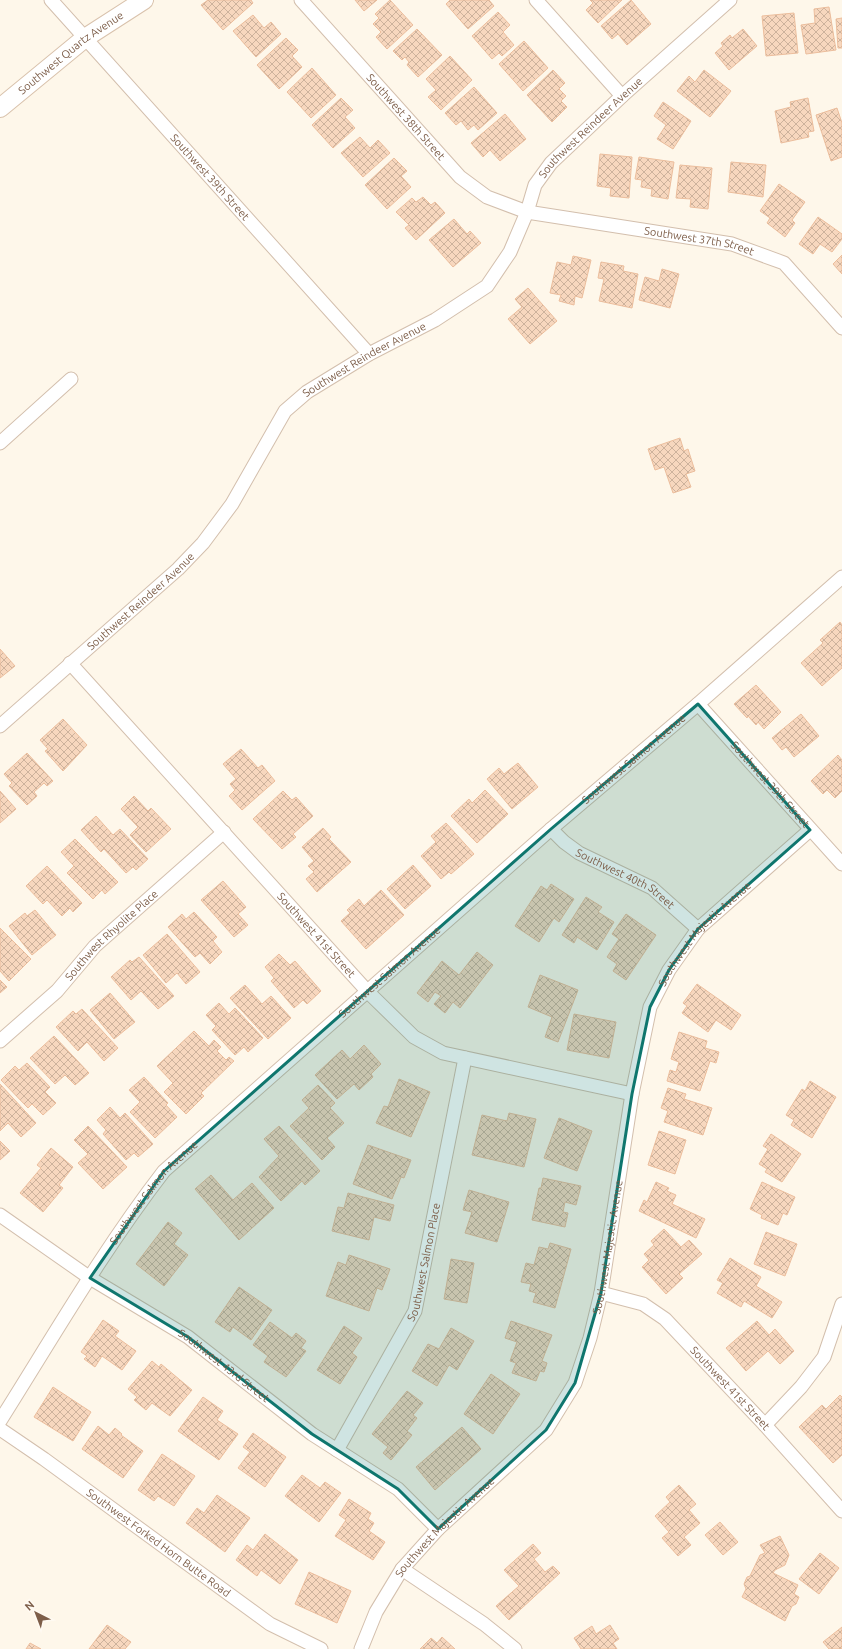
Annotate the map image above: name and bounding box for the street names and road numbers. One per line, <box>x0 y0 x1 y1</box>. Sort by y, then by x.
street label: Southwest Quartz Avenue <box>16 9 126 96</box>
street label: Southwest 38th Street <box>364 71 448 163</box>
street label: Southwest Reindeer Avenue <box>536 75 645 180</box>
street label: Southwest 39th Street <box>168 132 252 223</box>
street label: Southwest 37th Street <box>644 224 756 258</box>
street label: Southwest Reindeer Avenue <box>300 320 428 399</box>
street label: Southwest Reindeer Avenue <box>85 550 197 652</box>
street label: Southwest Salmon Avenue <box>580 712 688 806</box>
street label: Southwest 39th Street <box>728 739 813 830</box>
street label: Southwest 40th Street <box>574 846 677 911</box>
street label: Southwest Majestic Avenue <box>656 879 753 988</box>
street label: Southwest Rhyolite Place <box>63 887 160 983</box>
street label: Southwest 41st Street <box>275 890 358 980</box>
street label: Southwest Salmon Avenue <box>336 924 443 1020</box>
street label: Southwest Salmon Avenue <box>107 1138 200 1247</box>
street label: Southwest Majestic Avenue <box>590 1179 625 1315</box>
street label: Southwest Salmon Place <box>405 1202 442 1323</box>
street label: Southwest 43rd Street <box>176 1327 272 1405</box>
street label: Southwest 41st Street <box>688 1344 773 1433</box>
street label: Southwest Majestic Avenue <box>393 1475 497 1579</box>
street label: Southwest Forked Horn Butte Road <box>84 1486 233 1599</box>

